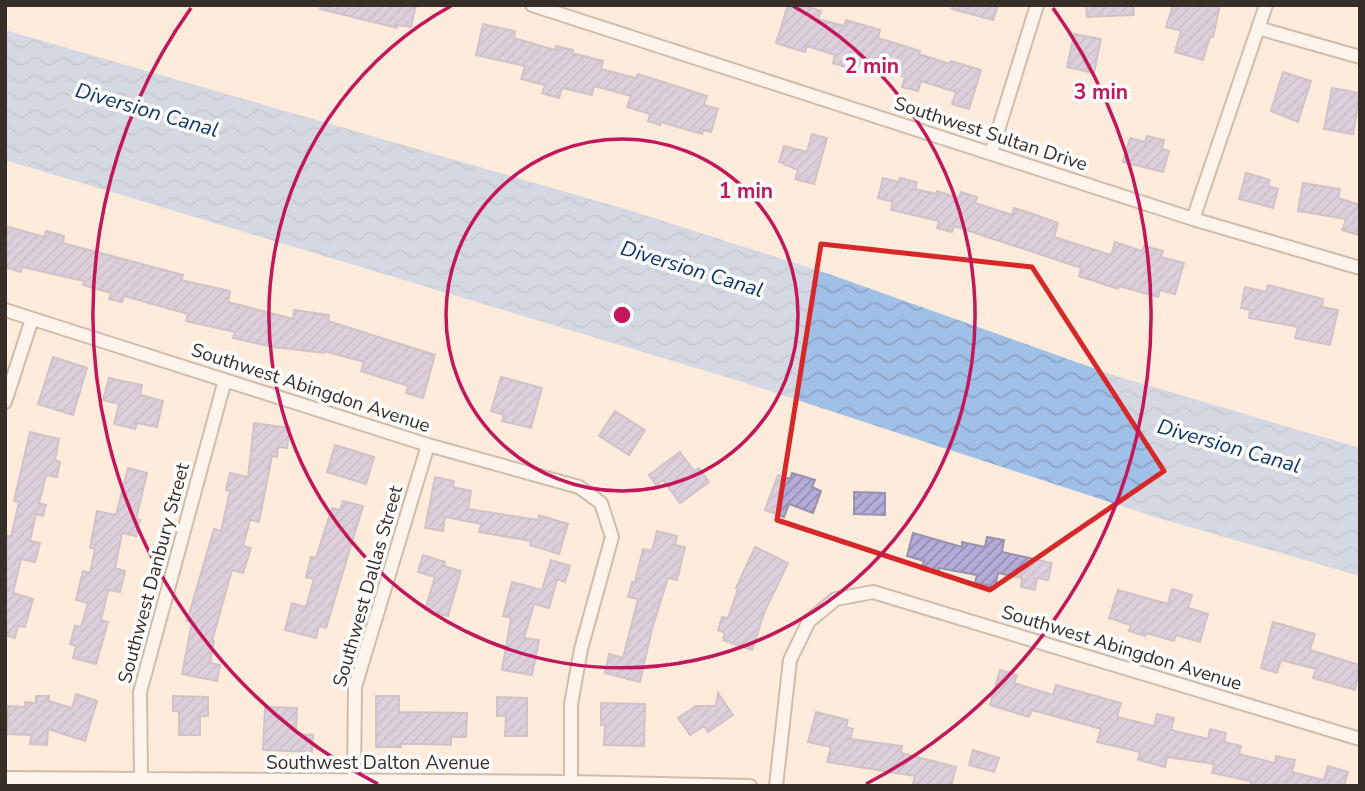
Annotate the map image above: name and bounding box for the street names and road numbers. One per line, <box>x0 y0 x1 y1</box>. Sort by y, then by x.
street label: Southwest Sultan Drive <box>891 90 1091 178</box>
street label: Southwest Abingdon Avenue <box>188 337 434 439</box>
street label: Southwest Danbury Street <box>112 460 196 686</box>
street label: Southwest Dallas Street <box>327 482 409 690</box>
street label: Southwest Abingdon Avenue <box>998 599 1245 697</box>
street label: Southwest Dalton Avenue <box>266 750 490 776</box>

